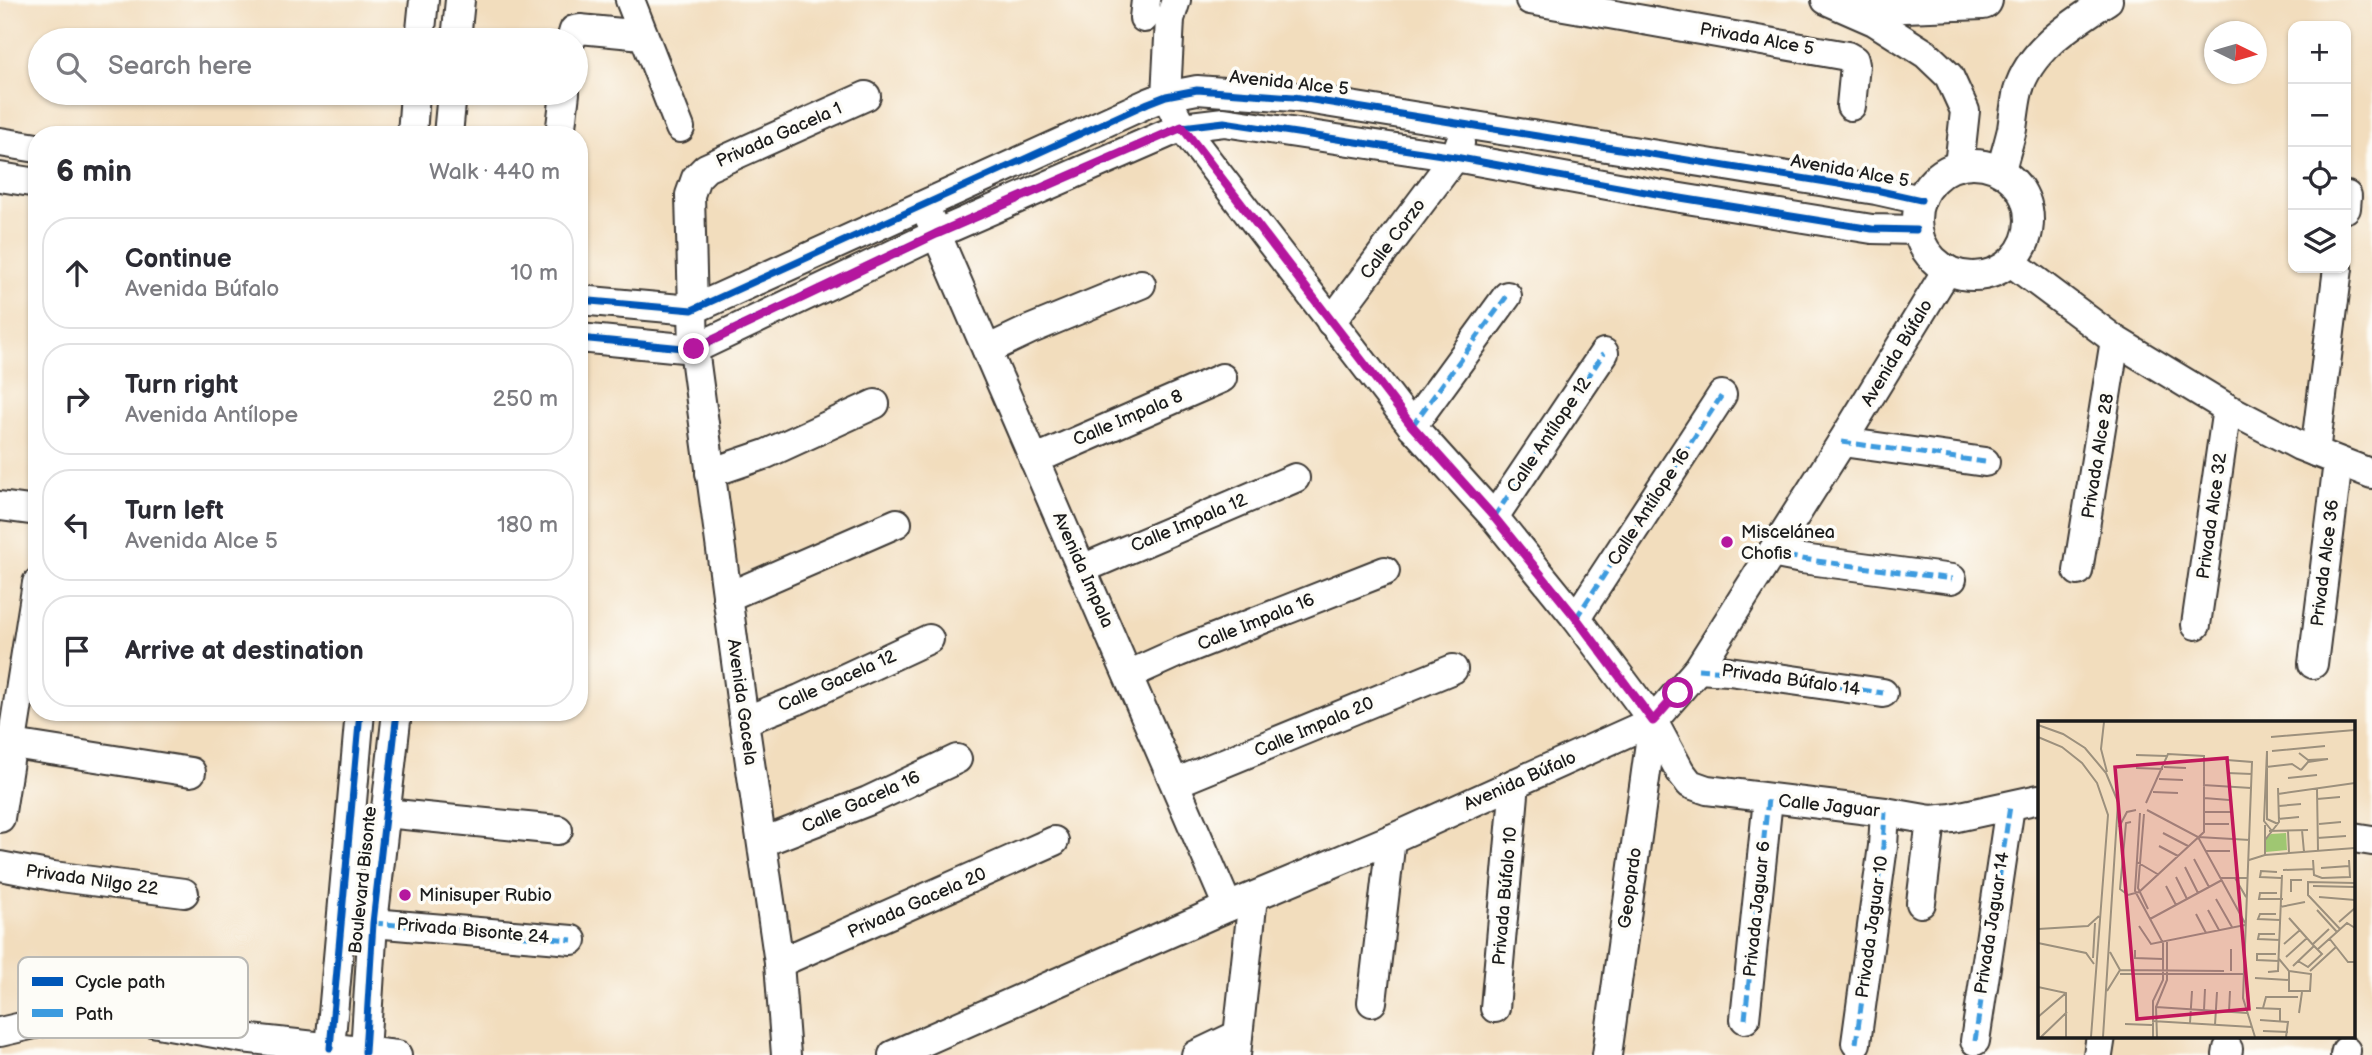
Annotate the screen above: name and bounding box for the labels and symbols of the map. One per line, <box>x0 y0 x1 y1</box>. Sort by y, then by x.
street label: Privada Alce 5 <box>1698 19 1816 59</box>
north arrow <box>2204 21 2267 84</box>
street label: Avenida Alce 5 <box>1228 66 1350 100</box>
street label: Privada Gacela 1 <box>713 98 845 172</box>
street label: Avenida Alce 5 <box>1789 150 1911 192</box>
street label: Calle Corzo <box>1356 195 1430 283</box>
street label: Avenida Búfalo <box>1857 296 1937 410</box>
route end <box>678 333 709 364</box>
street label: Calle Antílope 12 <box>1503 373 1596 497</box>
street label: Calle Impala 8 <box>1070 385 1186 451</box>
street label: Privada Alce 28 <box>2078 392 2118 520</box>
street label: Calle Antílope 16 <box>1603 444 1695 570</box>
street label: Privada Alce 32 <box>2193 451 2231 580</box>
street label: Calle Impala 12 <box>1128 489 1251 557</box>
street label: Privada Alce 36 <box>2307 498 2343 628</box>
street label: Avenida Impala <box>1048 509 1118 631</box>
place label: Miscelánea Chofis <box>1741 522 1835 564</box>
marker: Miscelánea Chofis <box>1719 534 1735 550</box>
street label: Calle Impala 16 <box>1194 589 1318 655</box>
street label: Avenida Gacela <box>723 637 761 767</box>
street label: Calle Gacela 12 <box>775 645 900 716</box>
street label: Privada Búfalo 14 <box>1720 660 1862 700</box>
route start <box>1662 677 1693 708</box>
street label: Calle Impala 20 <box>1251 692 1377 762</box>
inset map <box>2038 721 2354 1038</box>
street label: Avenida Búfalo <box>1461 747 1579 815</box>
street label: Calle Gacela 16 <box>799 767 923 837</box>
street label: Calle Jaguar <box>1777 790 1881 822</box>
street label: Boulevard Bisonte <box>345 805 381 955</box>
street label: Privada Búfalo 10 <box>1488 826 1522 966</box>
street label: Privada Jaguar 6 <box>1739 840 1775 978</box>
street label: Geopardo <box>1614 846 1646 930</box>
street label: Privada Jaguar 14 <box>1970 850 2014 996</box>
street label: Privada Jaguar 10 <box>1852 855 1892 999</box>
street label: Privada Nilgo 22 <box>24 860 160 900</box>
street label: Privada Gacela 20 <box>844 863 990 943</box>
place label: Minisuper Rubio <box>419 885 552 906</box>
marker: Minisuper Rubio <box>397 887 413 903</box>
street label: Privada Bisonte 24 <box>396 914 550 948</box>
legend <box>18 957 248 1038</box>
text: Cycle path <box>75 971 165 994</box>
text: Path <box>75 1003 113 1026</box>

